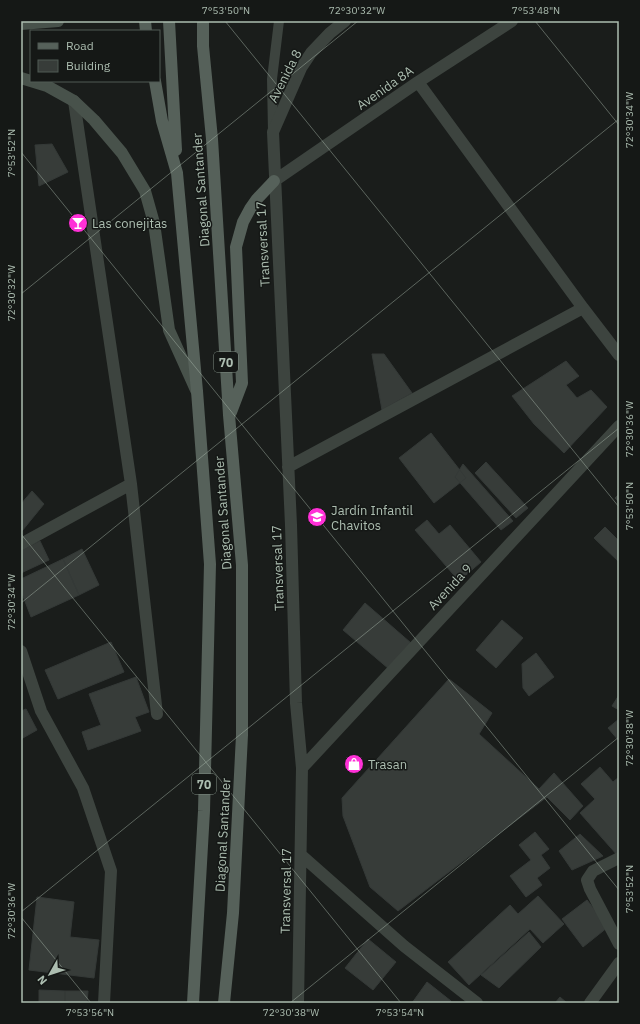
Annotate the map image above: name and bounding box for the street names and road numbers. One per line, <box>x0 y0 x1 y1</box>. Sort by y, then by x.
street label: Avenida 8 <box>264 46 306 105</box>
street label: Avenida 8A <box>353 62 417 114</box>
street label: Diagonal Santander <box>189 132 213 248</box>
street label: Transversal 17 <box>252 201 274 287</box>
road number: 70 <box>214 352 238 372</box>
street label: Diagonal Santander <box>211 455 235 571</box>
street label: Transversal 17 <box>268 525 288 611</box>
street label: Avenida 9 <box>424 560 476 614</box>
road number: 70 <box>192 774 216 794</box>
street label: Diagonal Santander <box>212 777 234 892</box>
street label: Transversal 17 <box>277 848 295 934</box>

